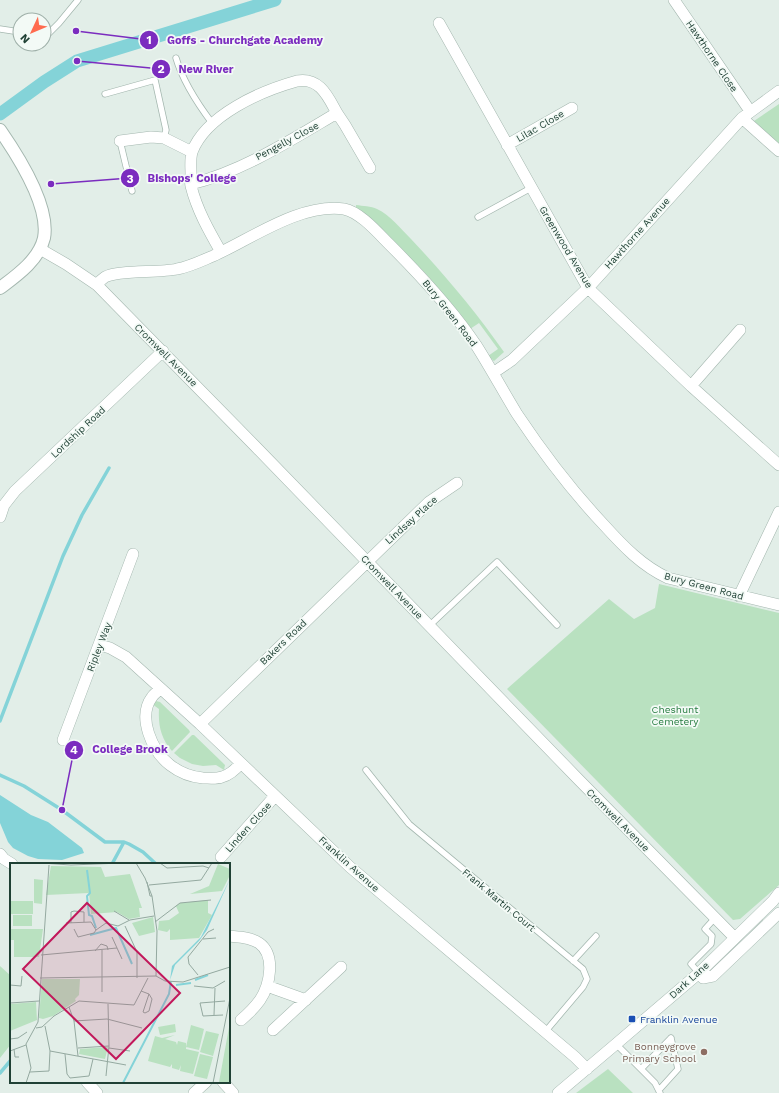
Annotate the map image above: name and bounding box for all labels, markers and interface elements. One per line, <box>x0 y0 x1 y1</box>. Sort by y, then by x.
north arrow <box>12 12 52 52</box>
street label: Hawthorne Close <box>684 18 740 94</box>
callout: Goffs - Churchgate Academy <box>139 28 331 51</box>
text: N <box>18 31 33 46</box>
text: 1 <box>146 33 152 47</box>
text: Goffs - Churchgate Academy <box>167 34 324 47</box>
callout: New River <box>151 58 242 81</box>
text: 2 <box>157 62 165 76</box>
text: New River <box>178 63 234 76</box>
street label: Lilac Close <box>514 108 566 144</box>
street label: Pengelly Close <box>253 120 321 162</box>
callout: Bishops' College <box>120 167 245 190</box>
text: 3 <box>126 172 134 186</box>
text: Bishops' College <box>148 172 236 185</box>
street label: Hawthorne Avenue <box>602 195 672 271</box>
street label: Greenwood Avenue <box>537 204 595 290</box>
street label: Bury Green Road <box>420 277 480 349</box>
street label: Cromwell Avenue <box>132 321 200 389</box>
street label: Lordship Road <box>49 404 107 460</box>
street label: Lindsay Place <box>383 494 439 546</box>
street label: Cromwell Avenue <box>359 553 425 621</box>
street label: Bury Green Road <box>663 570 745 602</box>
street label: Bakers Road <box>257 617 309 667</box>
street label: Ripley Way <box>85 620 114 673</box>
park label: Cheshunt Cemetery <box>652 704 699 727</box>
callout: College Brook <box>64 738 175 761</box>
text: 4 <box>70 743 78 757</box>
text: College Brook <box>92 743 168 756</box>
street label: Cromwell Avenue <box>584 786 652 854</box>
street label: Linden Close <box>223 800 273 854</box>
street label: Franklin Avenue <box>317 834 382 894</box>
inset map <box>10 863 230 1083</box>
street label: Frank Martin Court <box>460 866 538 934</box>
street label: Dark Lane <box>667 959 711 1001</box>
marker: Franklin Avenue <box>627 1014 637 1024</box>
place label: Franklin Avenue <box>640 1014 718 1025</box>
place label: Bonneygrove Primary School <box>622 1041 696 1064</box>
marker: Bonneygrove Primary School <box>699 1047 709 1057</box>

